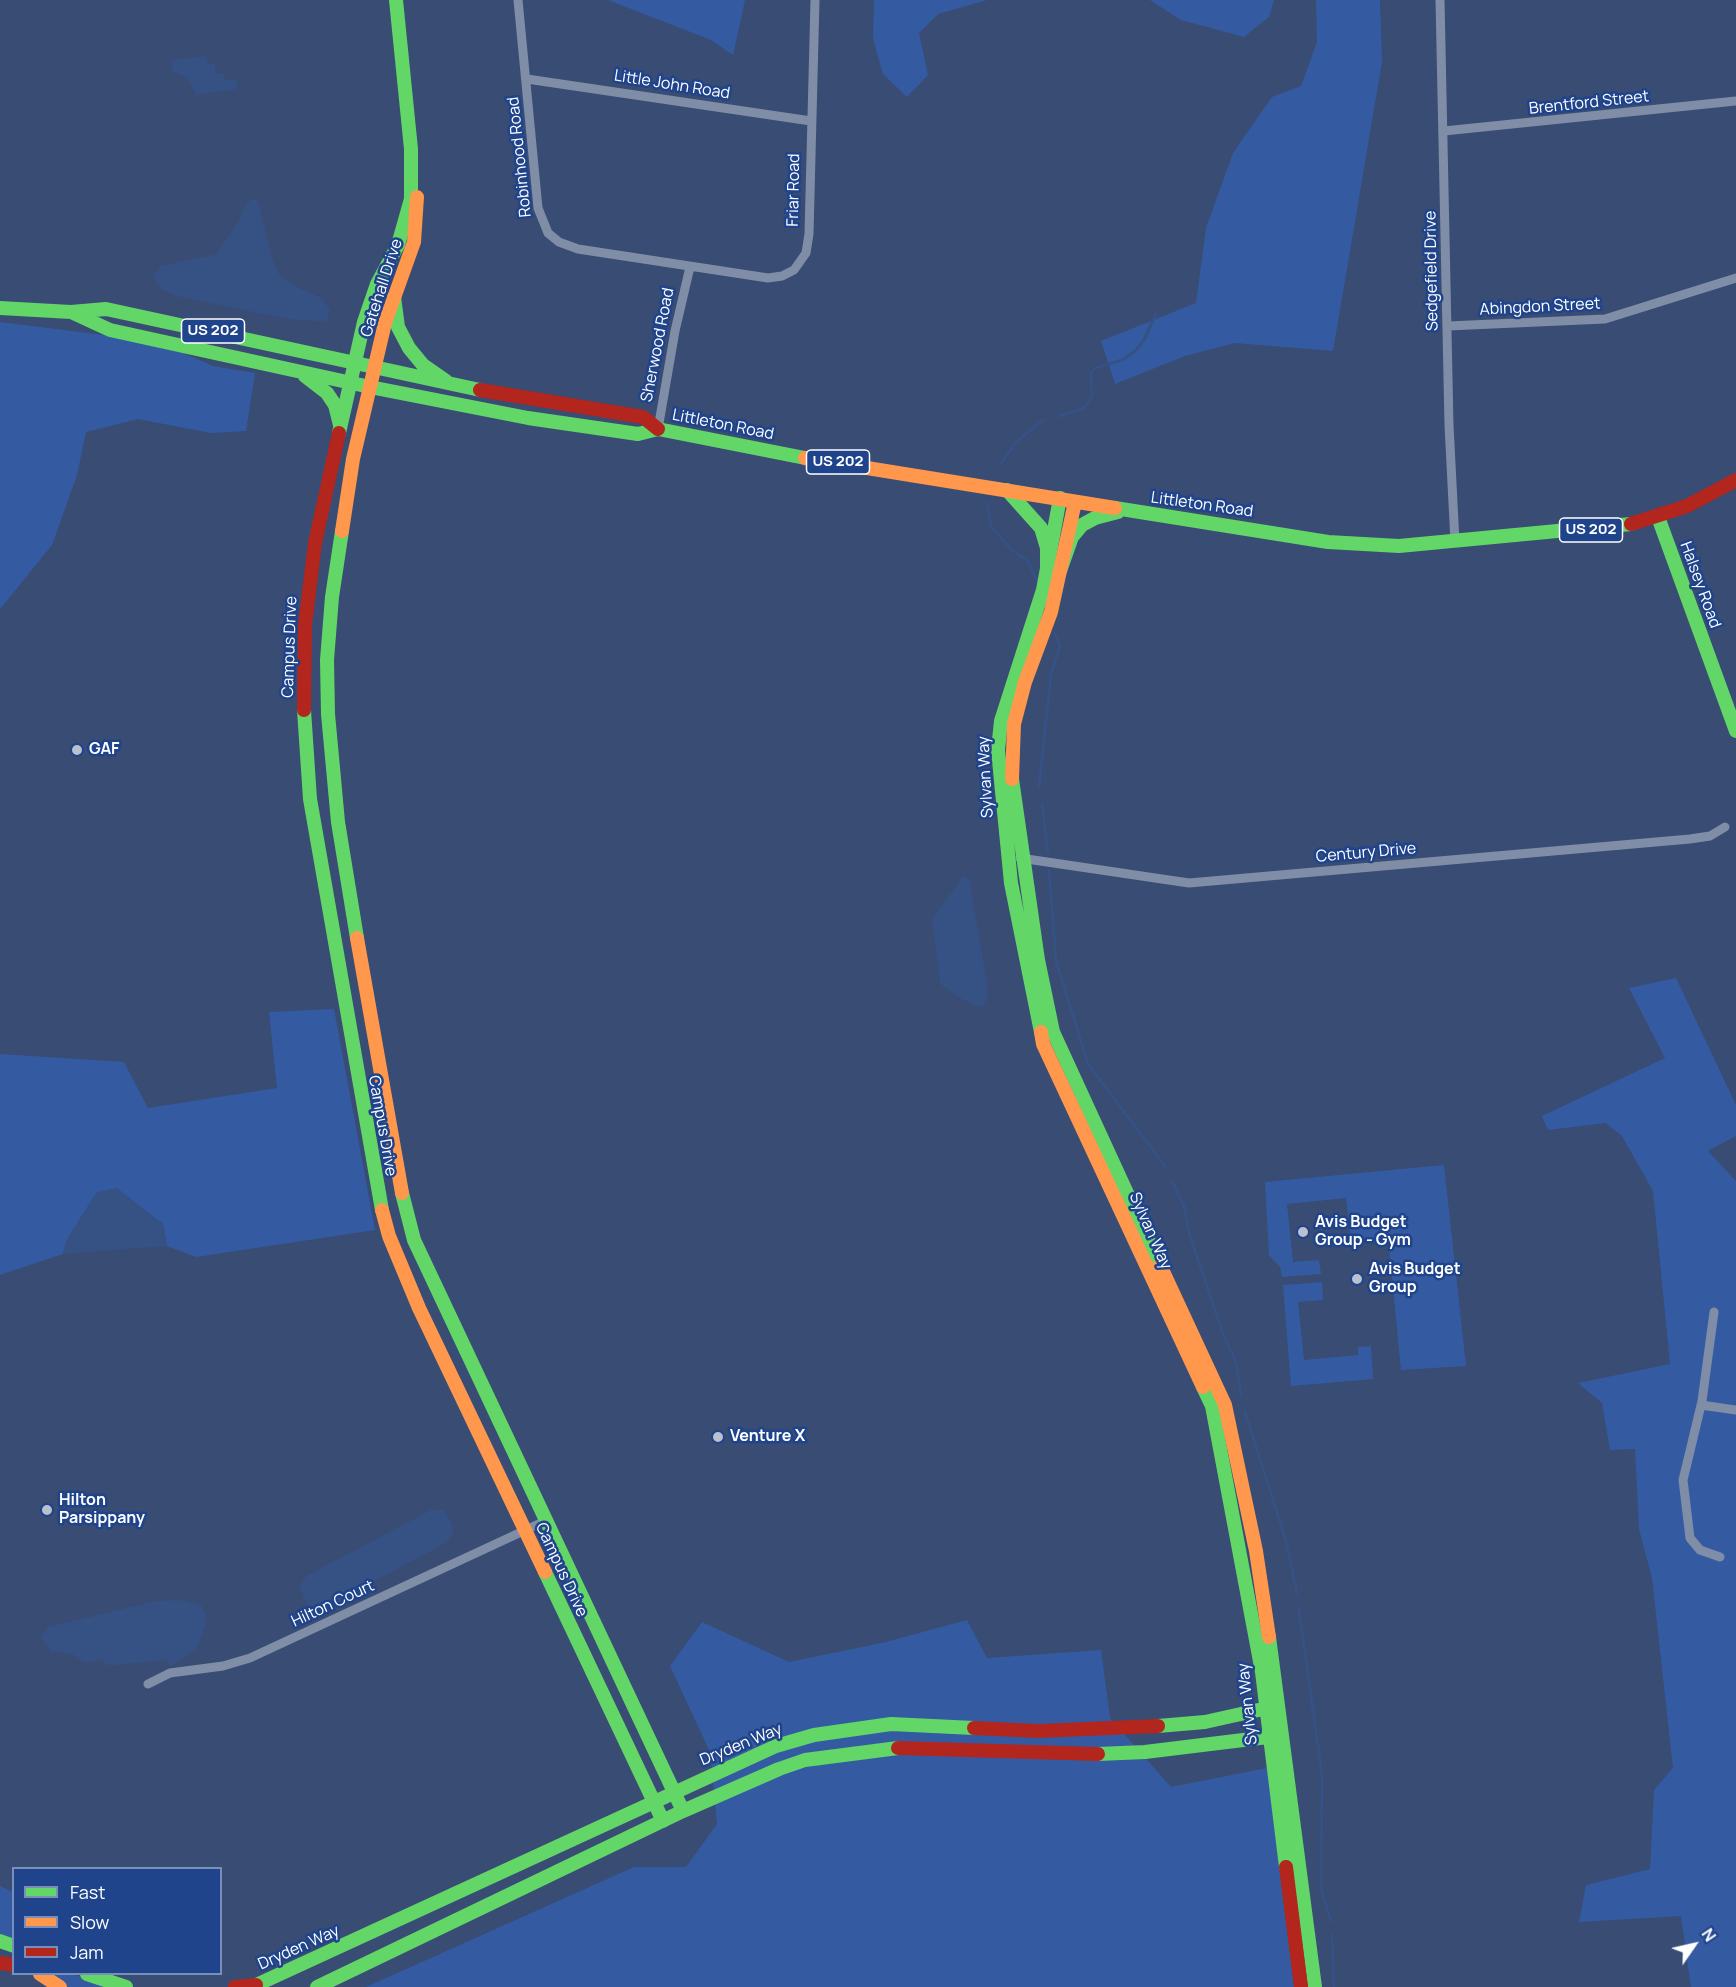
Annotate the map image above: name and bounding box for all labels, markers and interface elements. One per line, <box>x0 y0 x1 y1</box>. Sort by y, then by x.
street label: Little John Road <box>613 66 731 104</box>
street label: Brentford Street <box>1528 87 1650 119</box>
street label: Robinhood Road <box>504 96 536 218</box>
street label: Friar Road <box>784 153 804 227</box>
street label: Sedgefield Drive <box>1421 211 1443 331</box>
street label: Gatehall Drive <box>357 236 407 340</box>
street label: Sherwood Road <box>638 286 678 404</box>
street label: Abingdon Street <box>1479 294 1601 320</box>
road number: US 202 <box>182 319 244 343</box>
street label: Littleton Road <box>671 406 775 444</box>
road number: US 202 <box>806 450 870 474</box>
street label: Littleton Road <box>1150 488 1254 522</box>
road number: US 202 <box>1560 518 1622 542</box>
street label: Halsey Road <box>1675 539 1725 631</box>
street label: Campus Drive <box>279 596 301 698</box>
street label: Sylvan Way <box>974 735 998 819</box>
place label: GAF <box>89 740 119 760</box>
marker: GAF <box>70 743 84 757</box>
street label: Century Drive <box>1315 839 1417 867</box>
street label: Campus Drive <box>364 1074 400 1178</box>
street label: Sylvan Way <box>1125 1190 1175 1272</box>
place label: Avis Budget Group - Gym <box>1315 1213 1411 1251</box>
marker: Avis Budget Group - Gym <box>1296 1225 1310 1239</box>
place label: Avis Budget Group <box>1369 1260 1461 1298</box>
marker: Avis Budget Group <box>1350 1272 1364 1286</box>
place label: Venture X <box>730 1427 805 1447</box>
marker: Venture X <box>711 1430 725 1444</box>
place label: Hilton Parsippany <box>59 1491 145 1529</box>
marker: Hilton Parsippany <box>40 1503 54 1517</box>
street label: Campus Drive <box>531 1520 591 1620</box>
street label: Hilton Court <box>288 1576 378 1632</box>
street label: Sylvan Way <box>1234 1662 1262 1746</box>
street label: Dryden Way <box>697 1720 785 1770</box>
legend <box>12 1867 222 1975</box>
text: Fast <box>70 1880 105 1904</box>
text: Slow <box>70 1910 109 1934</box>
north arrow <box>1664 1915 1724 1975</box>
street label: Dryden Way <box>255 1922 343 1974</box>
text: N <box>1697 1924 1721 1946</box>
text: Jam <box>70 1940 104 1964</box>

